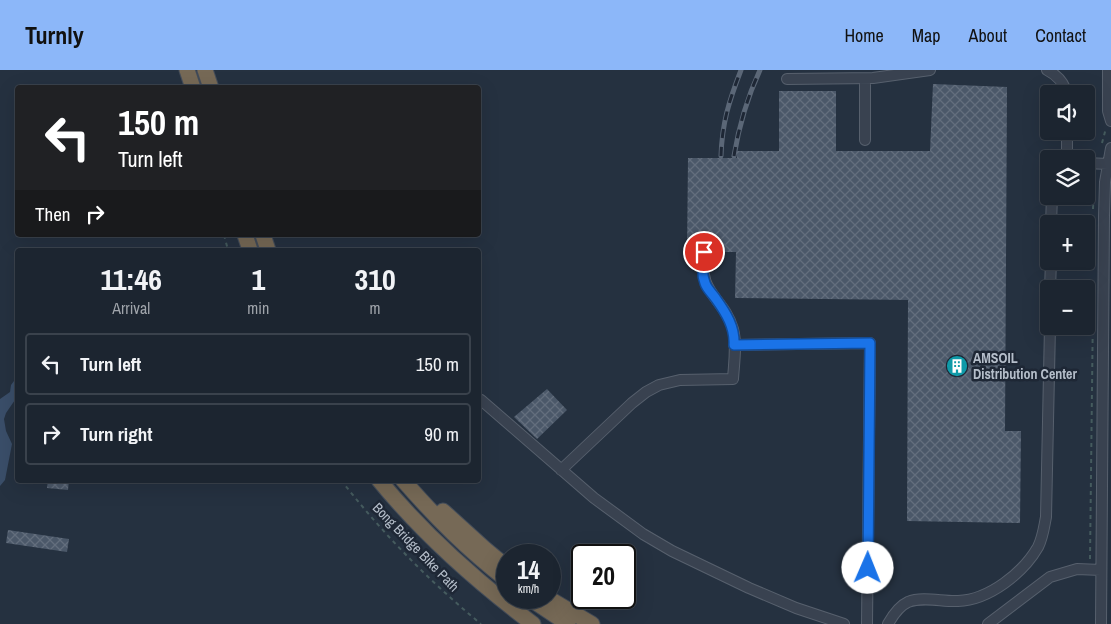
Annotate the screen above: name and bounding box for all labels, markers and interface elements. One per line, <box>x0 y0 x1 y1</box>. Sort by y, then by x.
text: Turnly <box>25 19 84 51</box>
text: Home <box>844 23 884 48</box>
text: Map <box>912 23 941 48</box>
text: About <box>969 23 1007 48</box>
text: Contact <box>1035 23 1086 48</box>
map controls <box>1040 85 1095 335</box>
button: sound <box>1040 85 1095 140</box>
text: 150 m <box>118 99 199 146</box>
icon: left <box>35 105 100 170</box>
text: Turn left <box>118 144 183 174</box>
button: layers <box>1040 150 1095 205</box>
icon: right <box>81 200 109 228</box>
text: Then <box>35 201 71 227</box>
button: + <box>1040 215 1095 270</box>
pin <box>683 231 725 273</box>
icon: arrive <box>690 238 718 266</box>
text: 11:46 <box>100 259 162 299</box>
text: 1 <box>251 259 265 299</box>
text: 310 <box>355 259 396 299</box>
button: − <box>1040 280 1095 335</box>
text: Arrival <box>112 297 150 319</box>
text: min <box>247 297 269 319</box>
text: m <box>370 297 381 319</box>
place label: AMSOIL Distribution Center <box>973 349 1077 383</box>
icon: left <box>37 350 65 378</box>
text: Turn left <box>80 351 141 377</box>
text: 150 m <box>416 351 459 377</box>
building icon: AMSOIL Distribution Center <box>945 354 969 378</box>
icon: right <box>37 420 65 448</box>
text: Turn right <box>80 421 152 447</box>
text: 90 m <box>424 421 459 447</box>
street label: Bong Bridge Bike Path <box>369 499 463 595</box>
position arrow <box>841 541 893 593</box>
speed limit sign: 20 <box>571 544 636 609</box>
text: 14 <box>517 553 540 587</box>
text: km/h <box>518 581 539 597</box>

